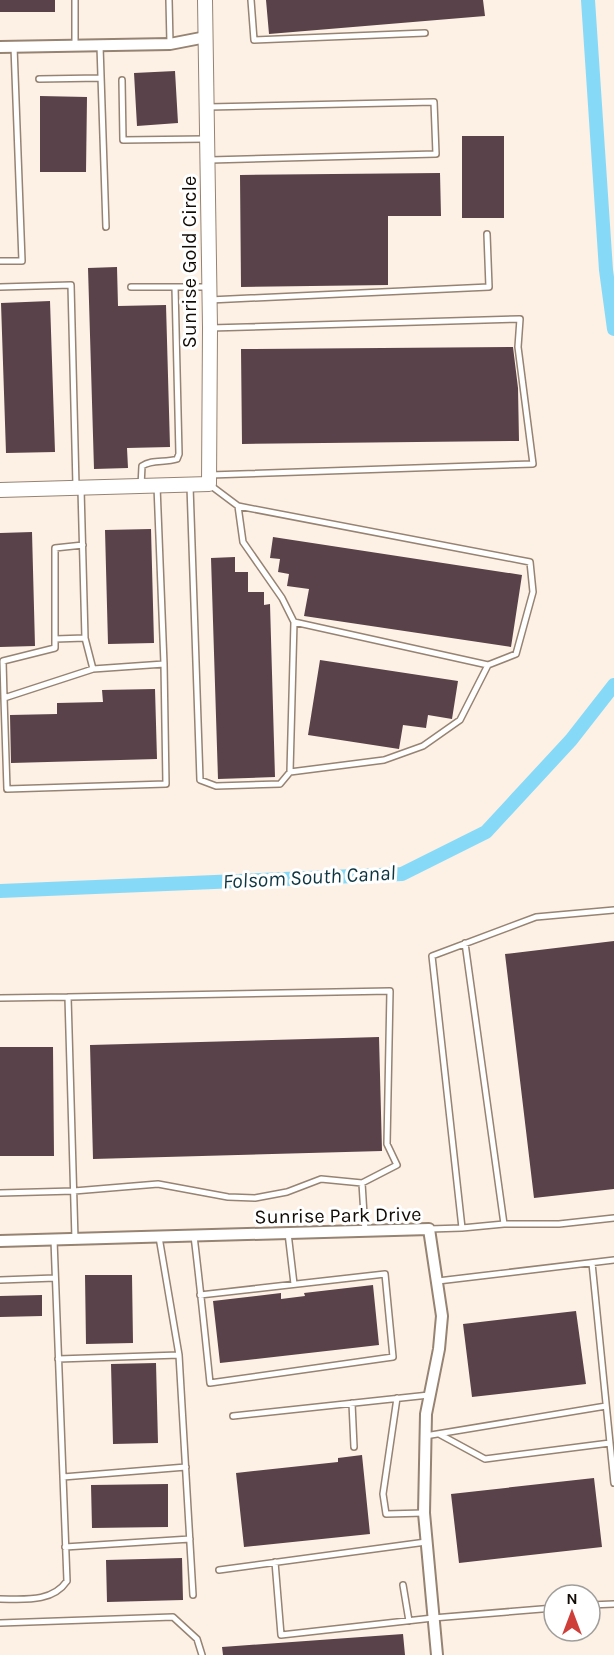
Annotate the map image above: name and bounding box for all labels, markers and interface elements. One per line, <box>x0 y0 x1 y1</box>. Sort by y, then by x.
street label: Sunrise Gold Circle <box>178 176 201 348</box>
water label: Folsom South Canal <box>222 860 396 894</box>
street label: Sunrise Park Drive <box>254 1203 422 1228</box>
north arrow <box>542 1583 602 1643</box>
text: N <box>566 1589 578 1608</box>

